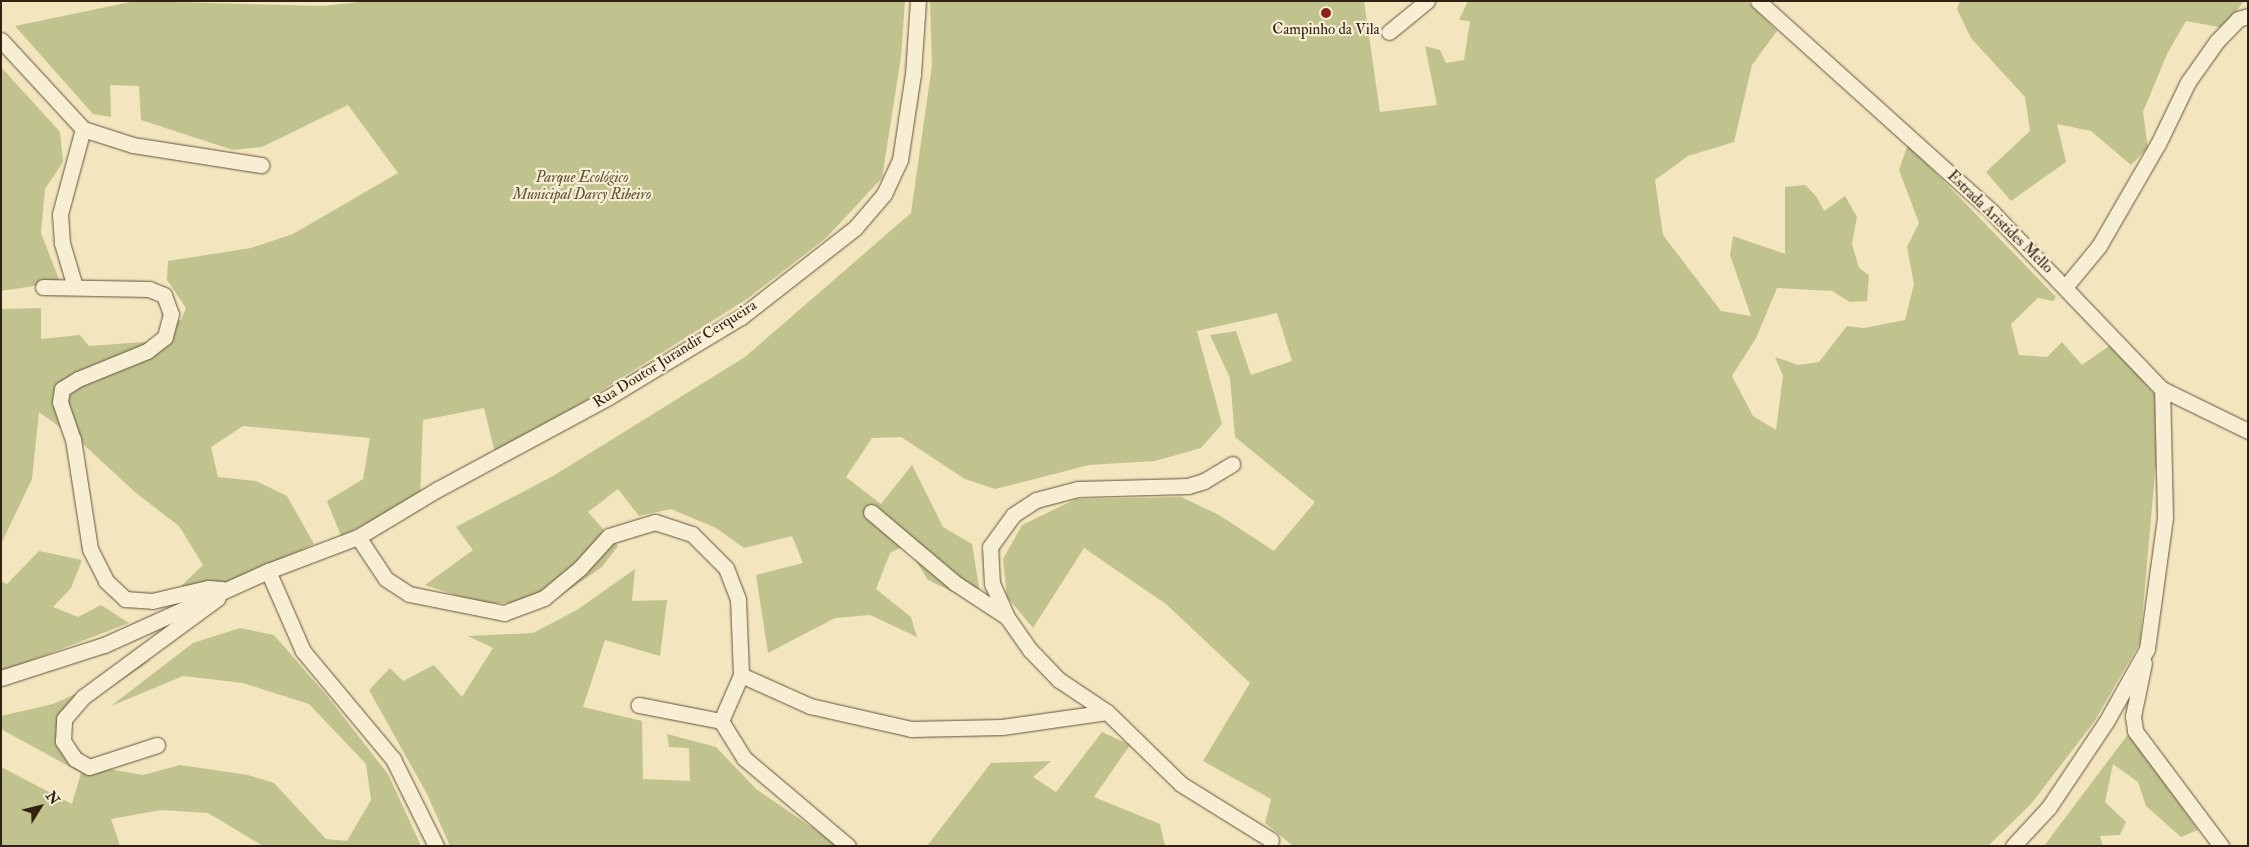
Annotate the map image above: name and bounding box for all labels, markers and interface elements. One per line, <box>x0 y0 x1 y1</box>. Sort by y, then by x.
marker: Campinho da Vila <box>1320 7 1332 19</box>
place label: Campinho da Vila <box>1272 21 1380 39</box>
street label: Estrada Aristides Mello <box>1944 167 2056 277</box>
park label: Parque Ecológico Municipal Darcy Ribeiro <box>513 168 651 203</box>
street label: Rua Doutor Jurandir Cerqueira <box>590 296 760 412</box>
north arrow <box>15 782 65 832</box>
text: N <box>42 788 63 808</box>

